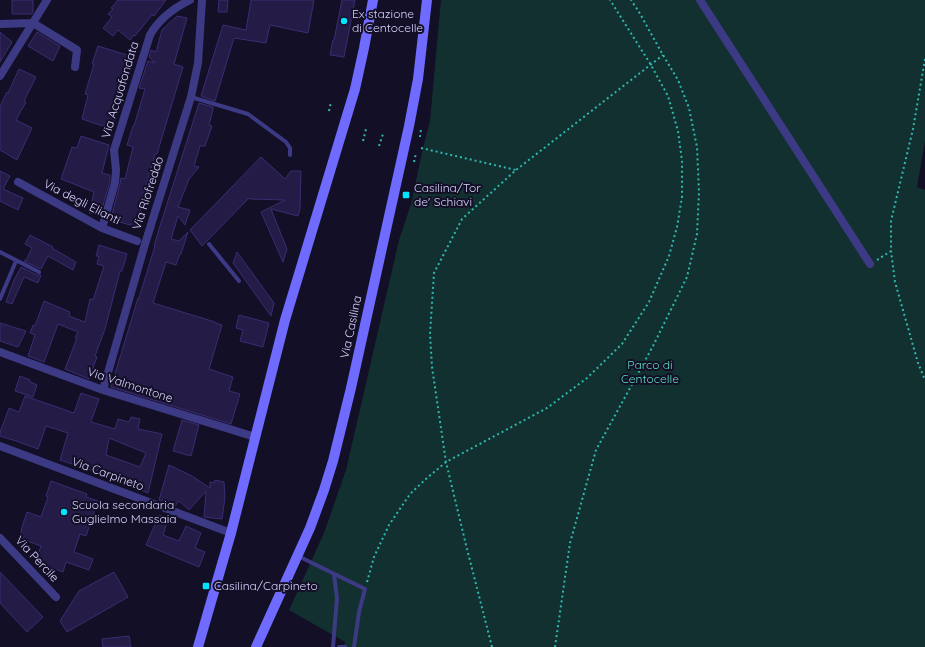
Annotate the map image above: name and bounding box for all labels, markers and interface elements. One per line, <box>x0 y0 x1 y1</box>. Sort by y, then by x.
place label: Ex stazione di Centocelle <box>352 6 423 35</box>
marker: Ex stazione di Centocelle <box>339 16 349 26</box>
street label: Via Acquafondata <box>98 40 141 140</box>
street label: Via Riofreddo <box>129 154 166 231</box>
street label: Via degli Elianti <box>41 176 123 227</box>
place label: Casilina/Tor de' Schiavi <box>414 180 481 209</box>
marker: Casilina/Tor de' Schiavi <box>401 190 411 200</box>
street label: Via Casilina <box>337 294 364 360</box>
park label: Parco di Centocelle <box>621 357 679 386</box>
street label: Via Valmontone <box>85 364 175 405</box>
street label: Via Carpineto <box>70 454 146 494</box>
place label: Scuola secondaria Guglielmo Massaia <box>72 497 177 526</box>
marker: Scuola secondaria Guglielmo Massaia <box>59 507 69 517</box>
street label: Via Percile <box>12 533 63 585</box>
place label: Casilina/Carpineto <box>214 578 318 593</box>
marker: Casilina/Carpineto <box>201 581 211 591</box>

